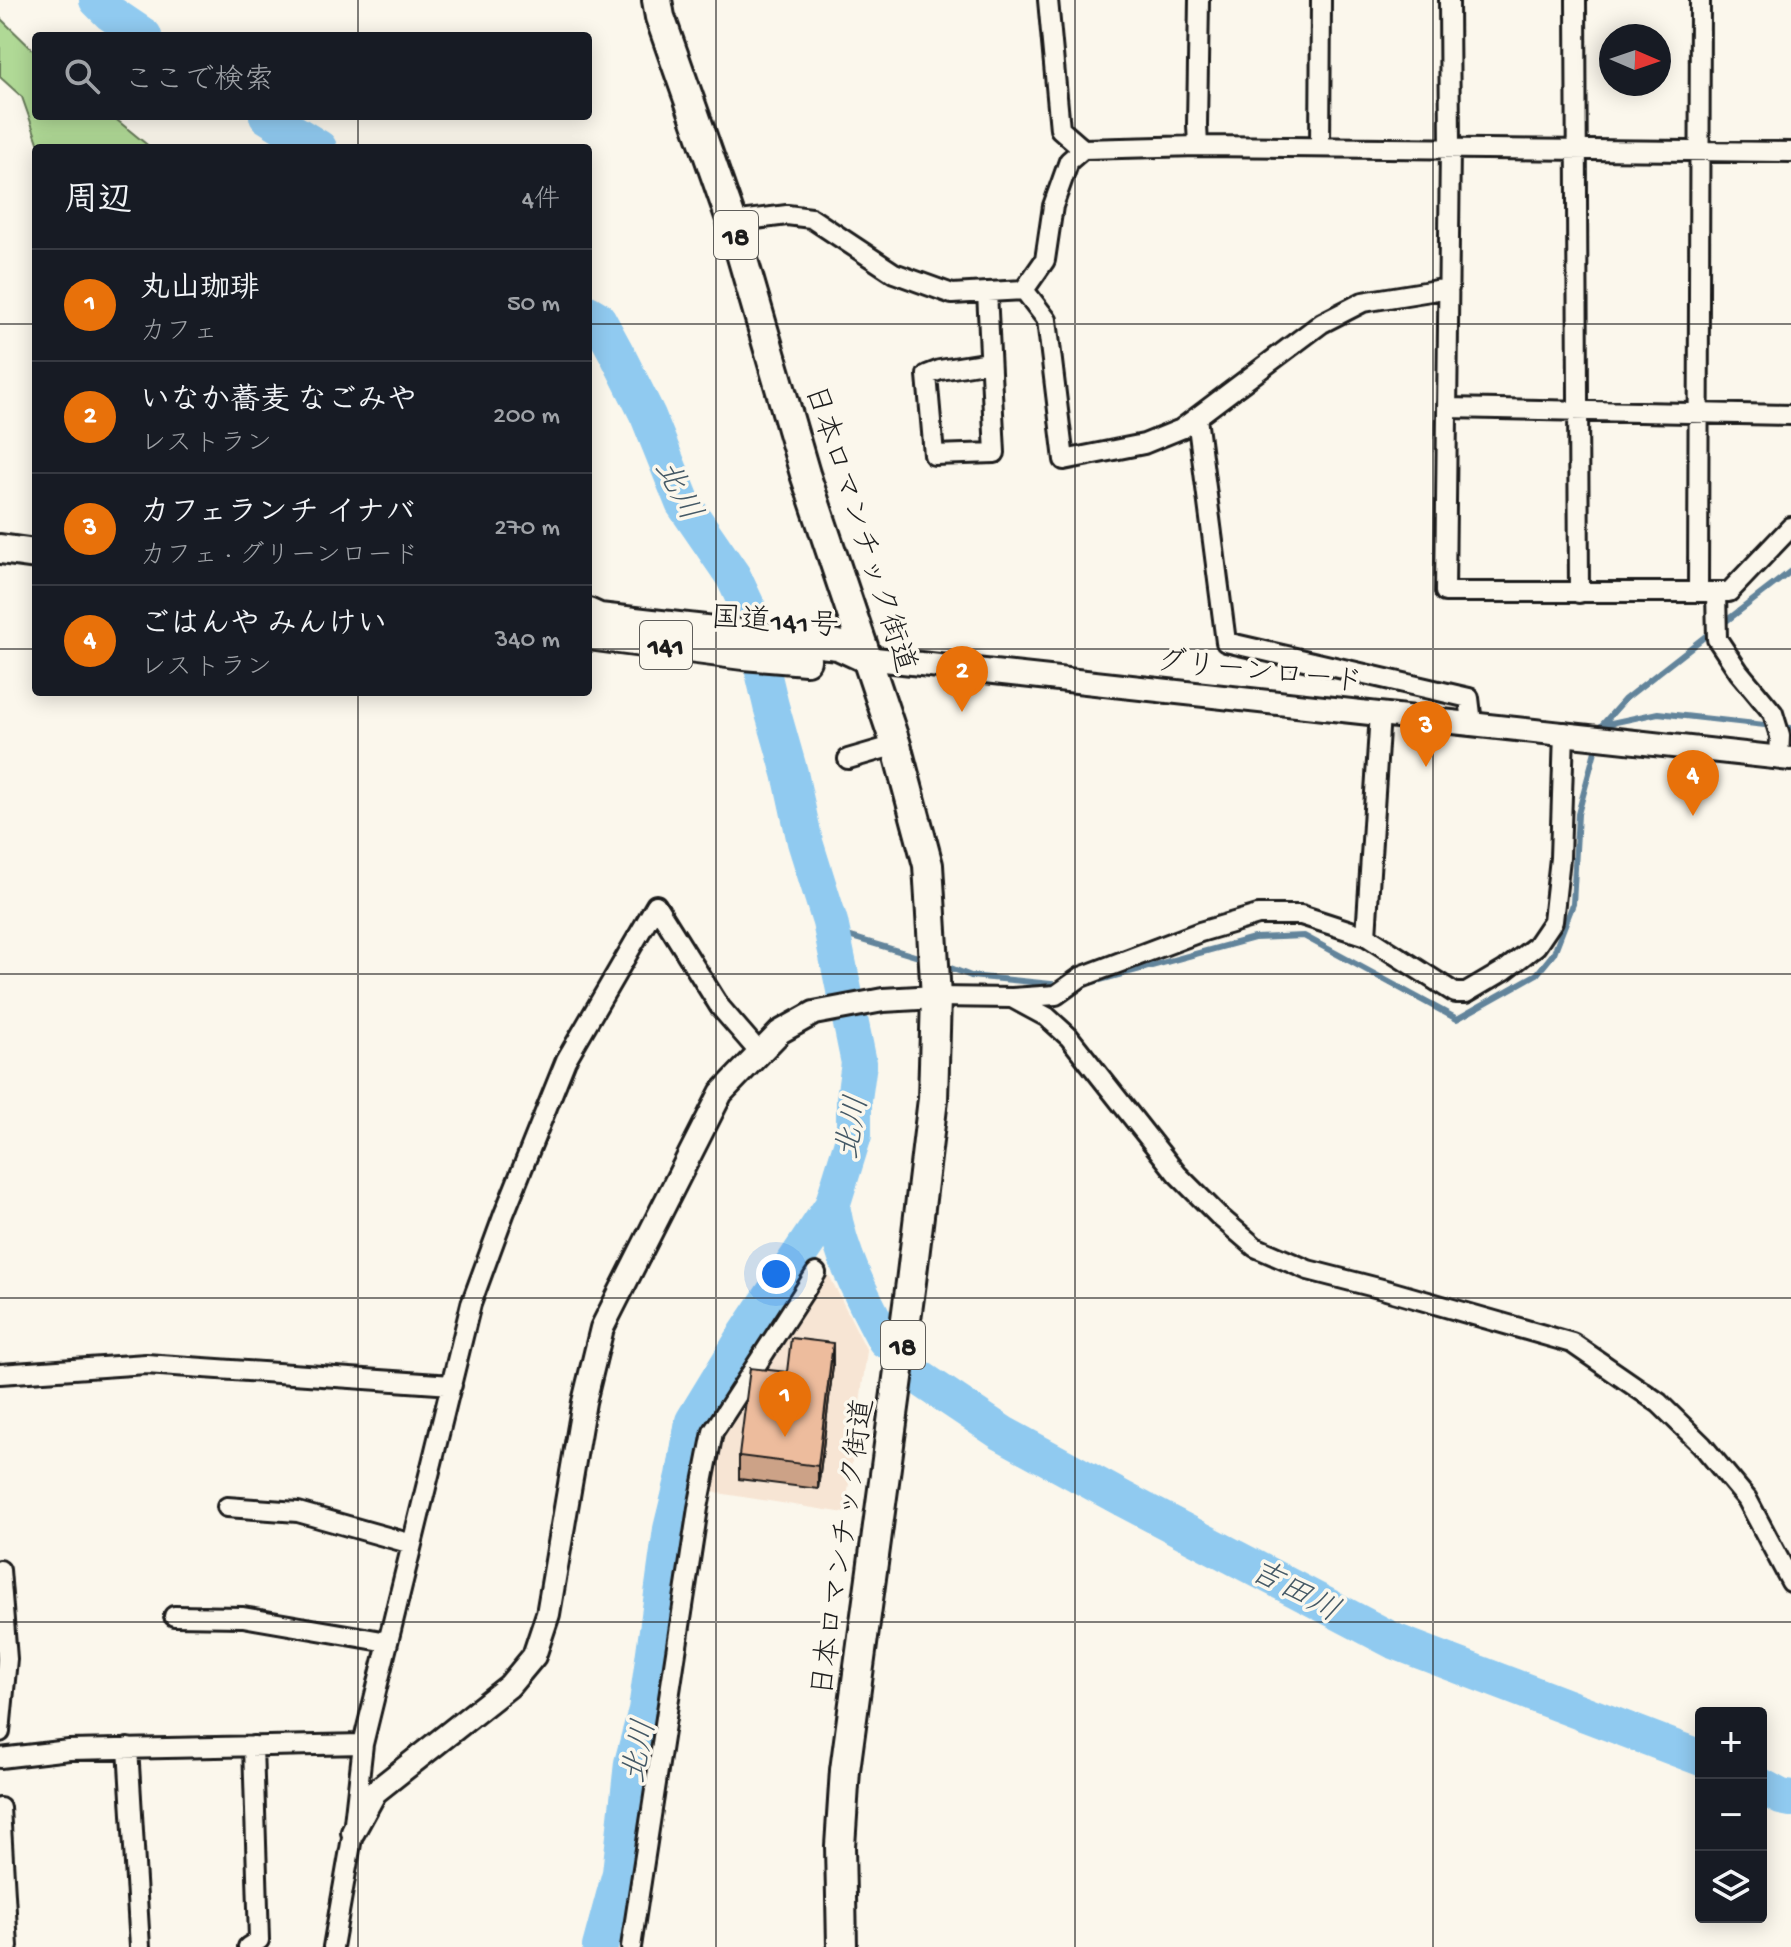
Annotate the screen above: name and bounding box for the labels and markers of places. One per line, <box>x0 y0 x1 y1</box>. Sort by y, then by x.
pin: 2 <box>936 646 988 712</box>
pin: 3 <box>1400 701 1452 767</box>
pin: 4 <box>1667 750 1719 816</box>
pin: 1 <box>759 1371 811 1437</box>

